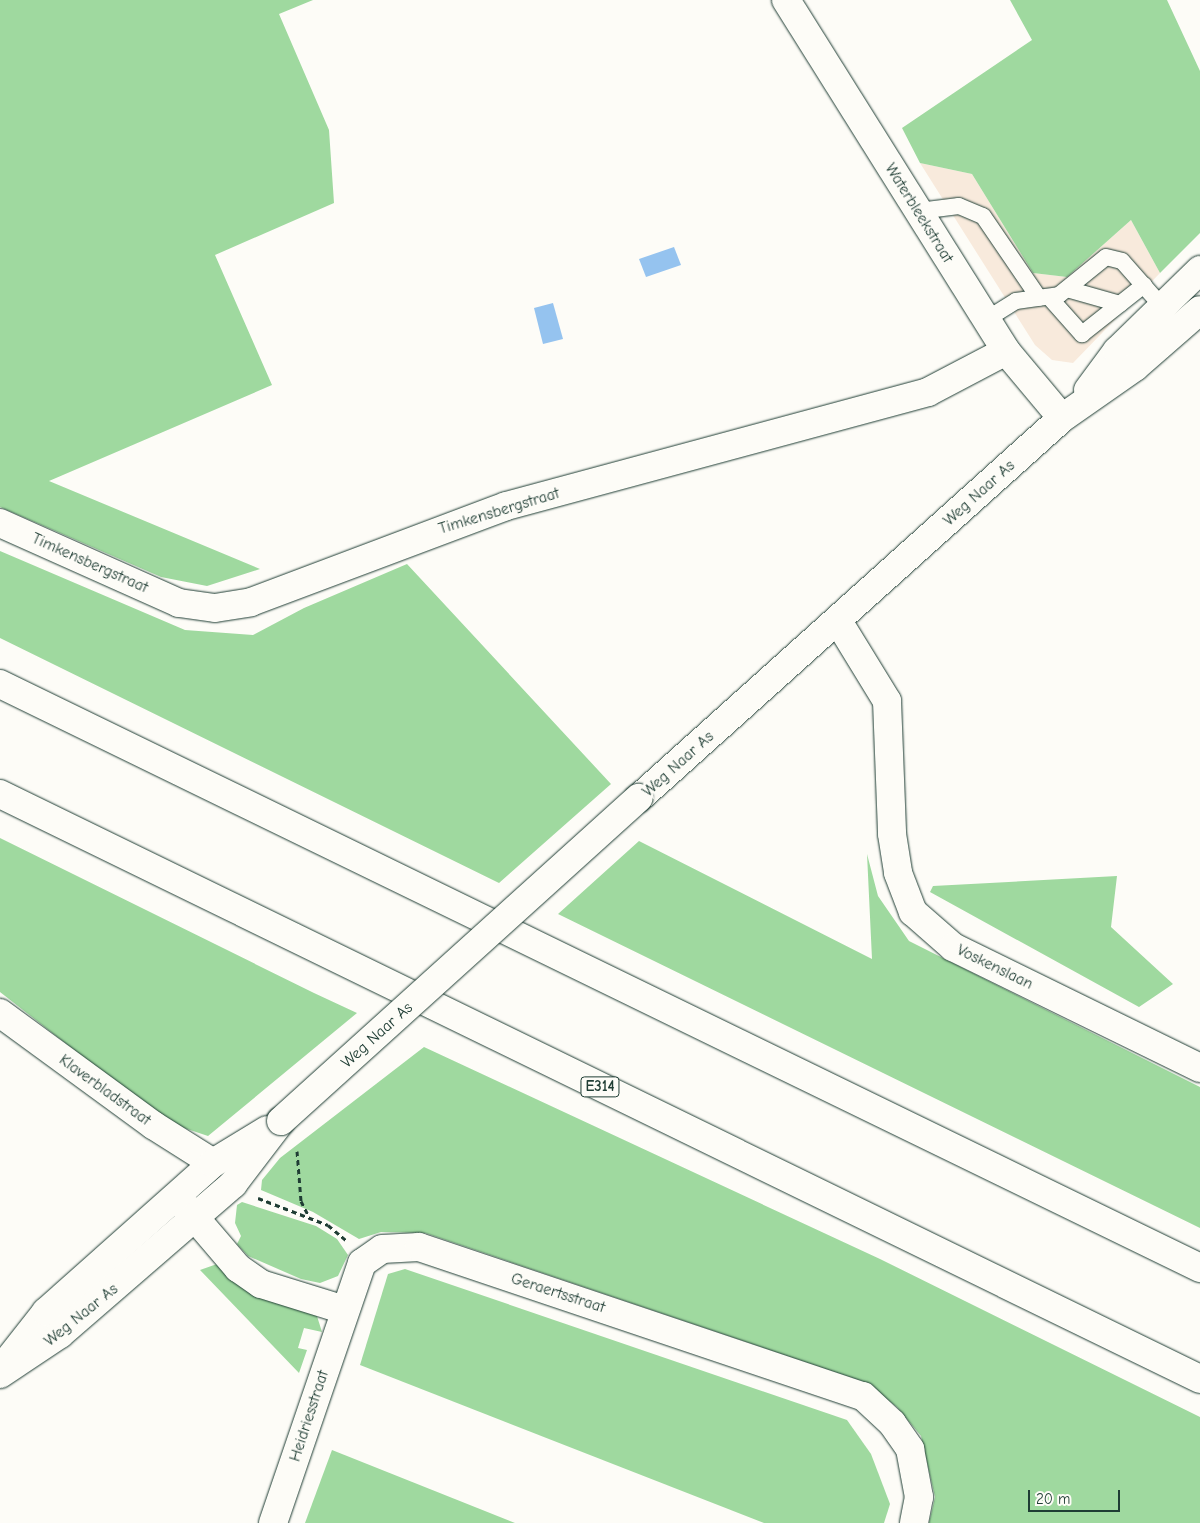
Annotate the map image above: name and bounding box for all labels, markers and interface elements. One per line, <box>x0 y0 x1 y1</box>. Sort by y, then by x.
street label: Waterbleekstraat <box>881 160 957 266</box>
street label: Weg Naar As <box>939 456 1019 530</box>
street label: Timkensbergstraat <box>436 483 562 539</box>
street label: Timkensbergstraat <box>29 529 151 597</box>
street label: Weg Naar As <box>638 727 718 801</box>
street label: Voskenslaan <box>954 940 1036 994</box>
street label: Weg Naar As <box>337 998 417 1072</box>
street label: Klaverbladstraat <box>55 1050 155 1130</box>
road number: E314 <box>580 1074 620 1100</box>
street label: Geraertsstraat <box>509 1269 607 1317</box>
street label: Weg Naar As <box>40 1279 122 1351</box>
street label: Heidriesstraat <box>285 1368 333 1464</box>
scale bar <box>1030 1480 1122 1512</box>
text: 20 m <box>1036 1490 1070 1508</box>

